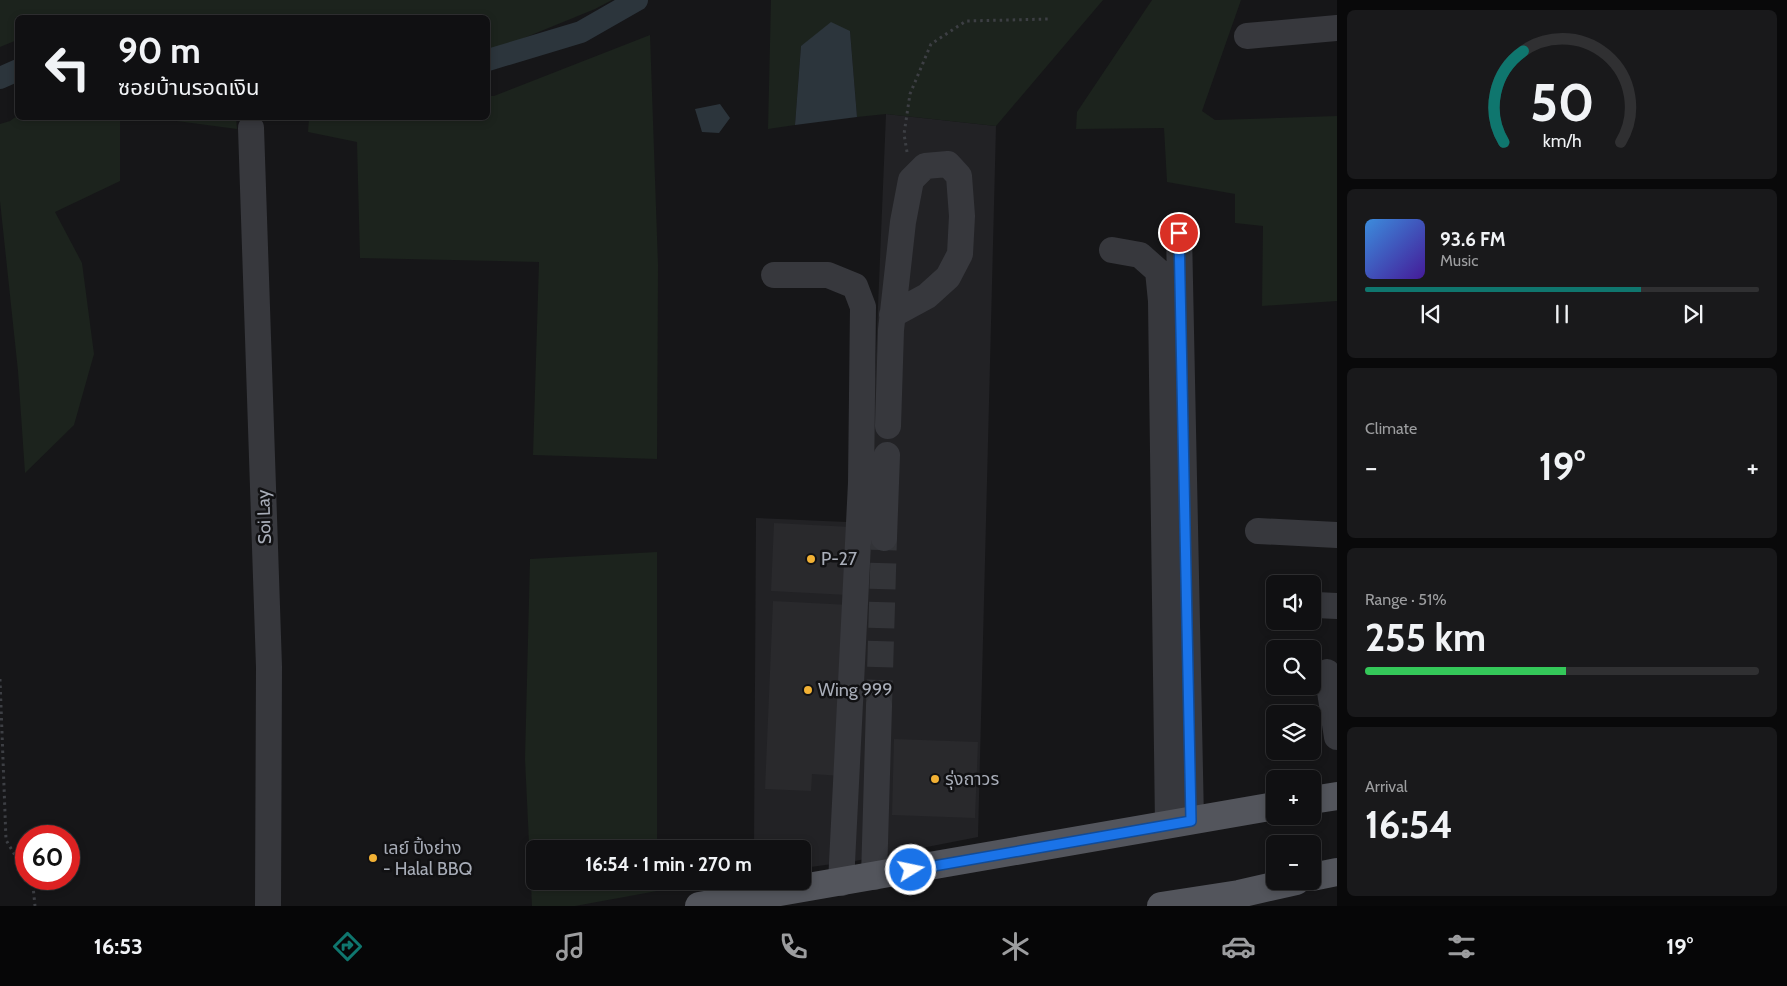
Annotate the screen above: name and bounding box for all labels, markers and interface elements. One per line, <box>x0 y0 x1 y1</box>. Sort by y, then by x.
text: 90 m <box>118 29 201 72</box>
icon: left <box>35 35 100 100</box>
text: 50 <box>1530 71 1594 134</box>
text: ซอยบ้านรอดเงิน <box>118 74 259 101</box>
text: km/h <box>1542 130 1582 151</box>
pin <box>1158 212 1200 254</box>
icon: arrive <box>1165 219 1193 247</box>
text: 93.6 FM <box>1440 228 1506 251</box>
text: Music <box>1440 251 1478 270</box>
icon: previous <box>1417 300 1445 328</box>
icon: pause <box>1548 300 1576 328</box>
icon: next <box>1679 300 1707 328</box>
text: Climate <box>1365 419 1417 438</box>
text: 19° <box>1539 443 1585 490</box>
text: − <box>1365 450 1377 484</box>
text: + <box>1747 450 1759 484</box>
street label: Soi Lay <box>252 489 276 545</box>
place label: P-27 <box>821 548 857 570</box>
marker: P-27 <box>805 553 817 565</box>
map controls <box>1266 575 1321 890</box>
button: sound <box>1266 575 1321 630</box>
text: Range · 51% <box>1365 590 1447 609</box>
text: 255 km <box>1365 614 1486 661</box>
button: search <box>1266 640 1321 695</box>
place label: Wing 999 <box>818 679 893 701</box>
marker: Wing 999 <box>802 684 814 696</box>
button: layers <box>1266 705 1321 760</box>
place label: รุ่งถาวร <box>945 768 999 790</box>
button: + <box>1266 770 1321 825</box>
marker: รุ่งถาวร <box>929 773 941 785</box>
text: Arrival <box>1365 777 1408 796</box>
text: 16:54 <box>1365 801 1453 848</box>
speed limit sign: 60 <box>15 825 80 890</box>
button: − <box>1266 835 1321 890</box>
place label: เลย์ ปิ้งย่าง - Halal BBQ <box>383 836 473 880</box>
position arrow <box>884 843 936 895</box>
marker: เลย์ ปิ้งย่าง - Halal BBQ <box>367 852 379 864</box>
text: 16:54 · 1 min · 270 m <box>585 853 752 876</box>
icon: directions <box>330 929 365 964</box>
icon: music <box>553 929 588 964</box>
icon: phone <box>776 929 811 964</box>
icon: climate <box>998 929 1033 964</box>
icon: car <box>1221 929 1256 964</box>
icon: filters <box>1444 929 1479 964</box>
text: 16:53 <box>94 933 143 960</box>
text: 19° <box>1666 933 1693 960</box>

